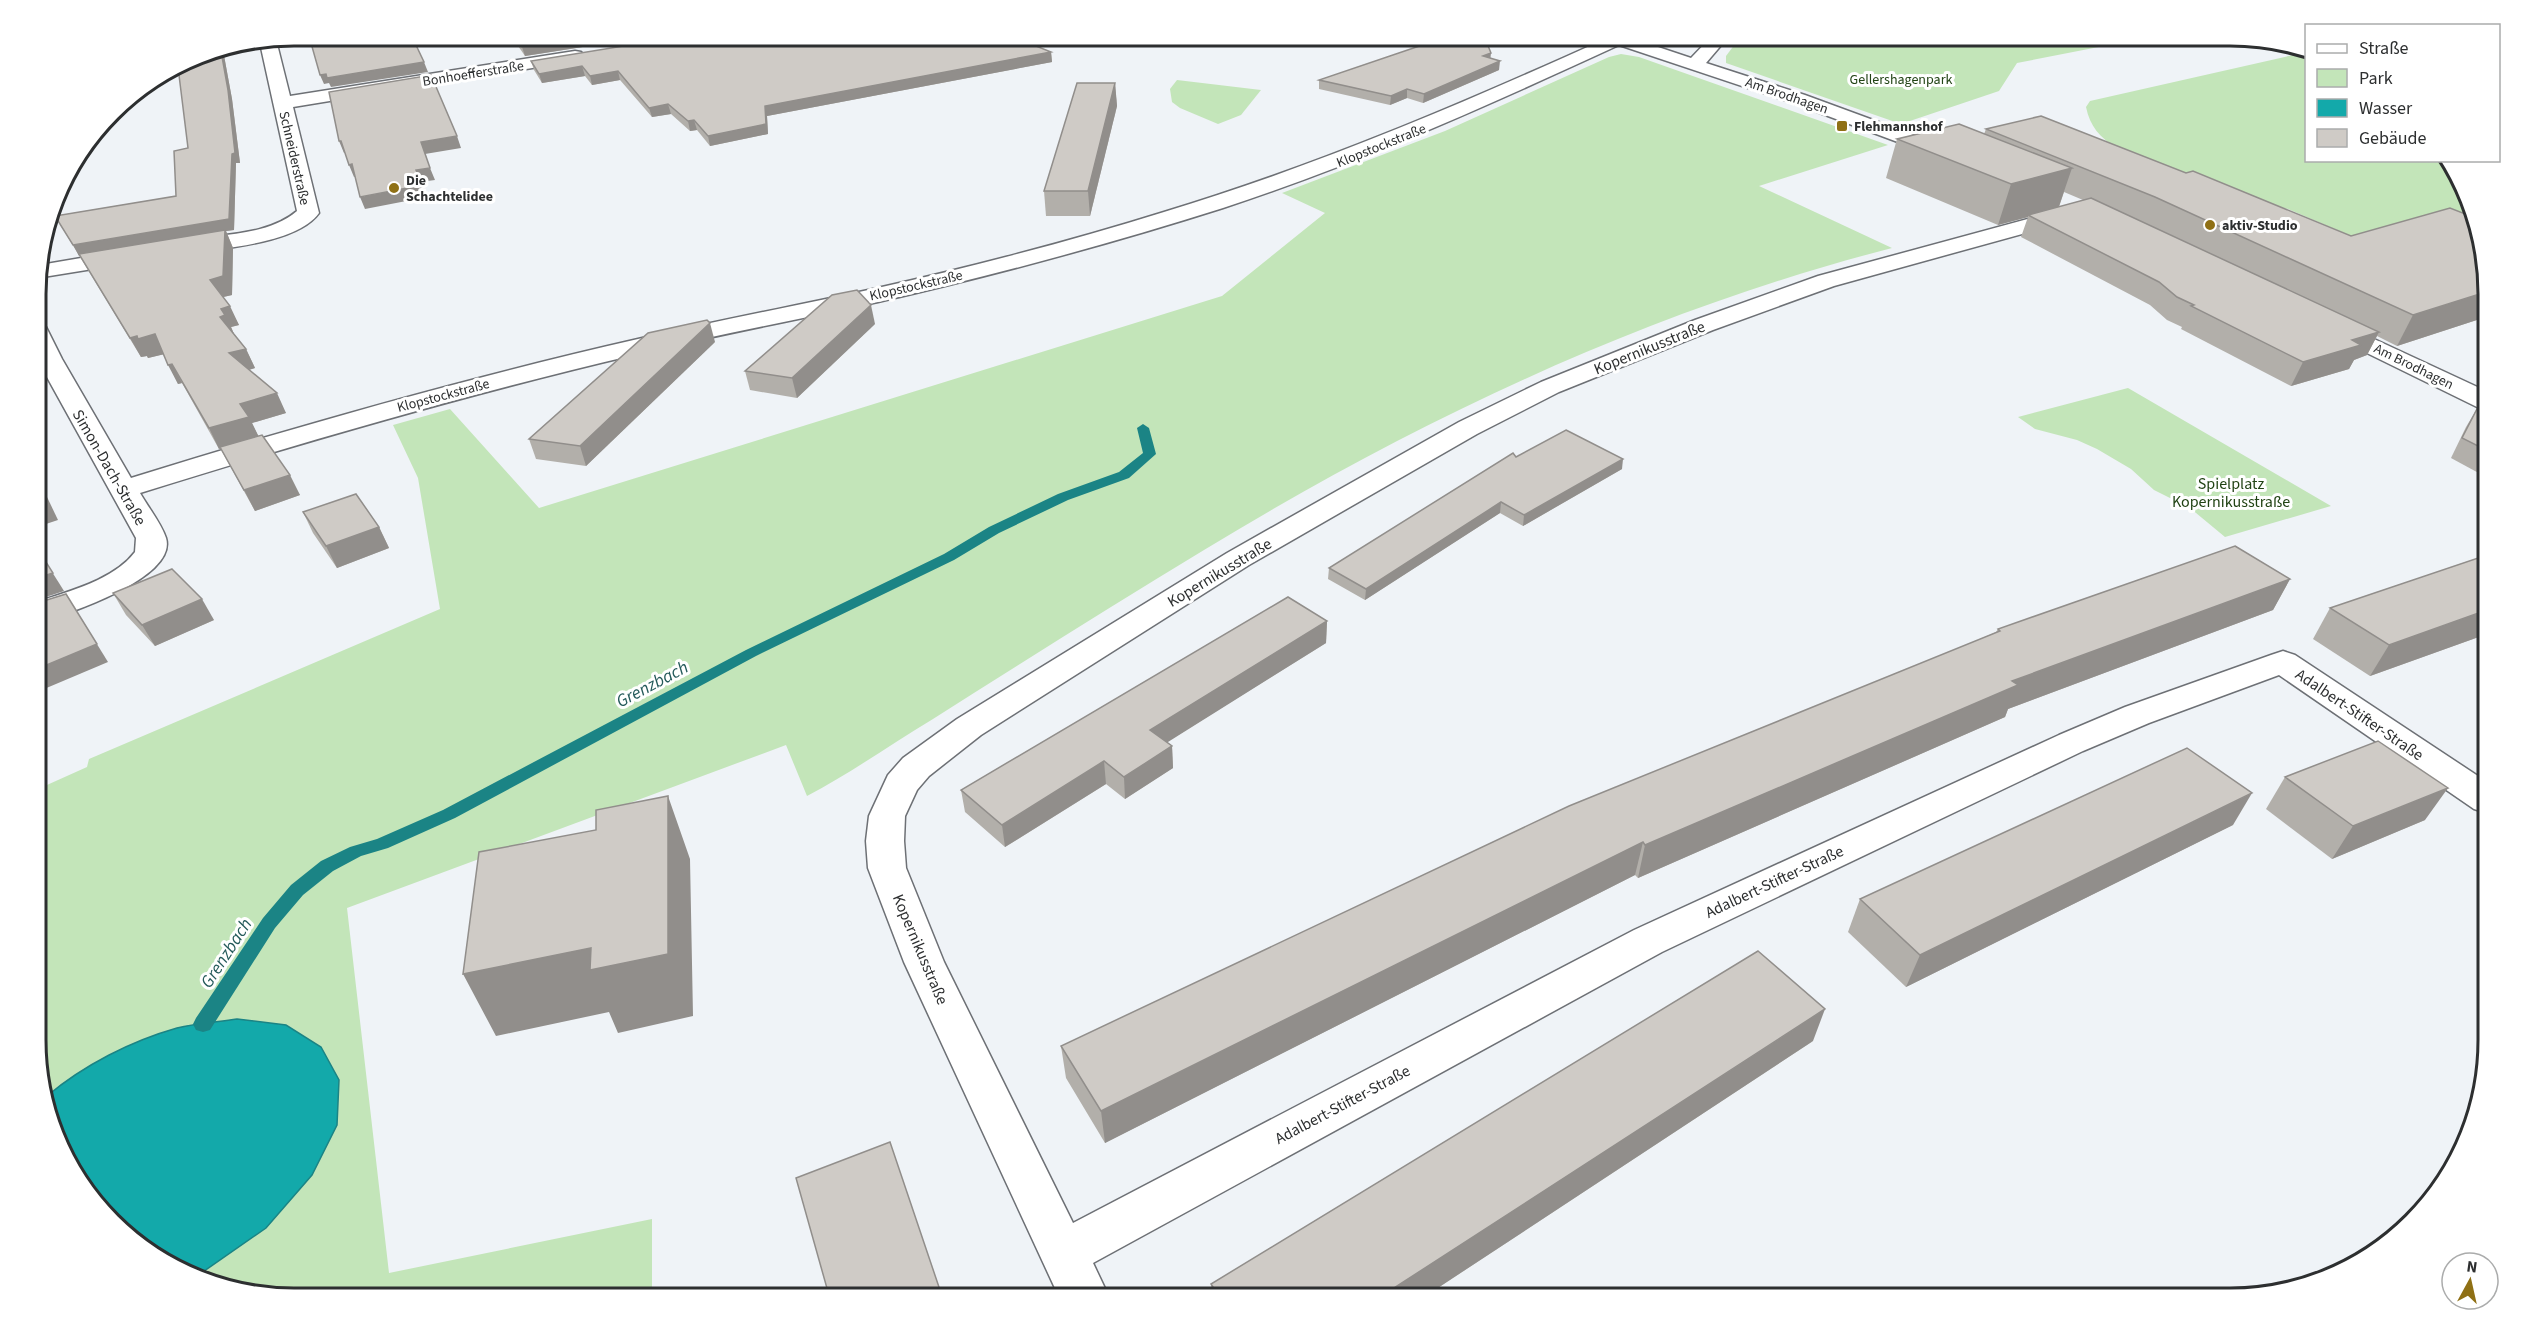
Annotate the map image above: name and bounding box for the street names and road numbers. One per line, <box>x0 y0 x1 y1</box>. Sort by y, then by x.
street label: Bonhoefferstraße <box>421 56 525 92</box>
street label: Am Brodhagen <box>1743 72 1831 119</box>
street label: Schneiderstraße <box>273 109 315 207</box>
street label: Klopstockstraße <box>1334 119 1429 173</box>
street label: Klopstockstraße <box>868 266 965 306</box>
street label: Kopernikusstraße <box>1590 316 1708 380</box>
street label: Am Brodhagen <box>2370 339 2457 395</box>
street label: Klopstockstraße <box>395 374 492 418</box>
street label: Simon-Dach-Straße <box>67 405 151 530</box>
street label: Kopernikusstraße <box>1163 533 1276 613</box>
street label: Adalbert-Stifter-Straße <box>2291 664 2428 766</box>
street label: Adalbert-Stifter-Straße <box>1702 840 1847 924</box>
street label: Kopernikusstraße <box>887 891 953 1008</box>
street label: Adalbert-Stifter-Straße <box>1271 1060 1414 1150</box>

